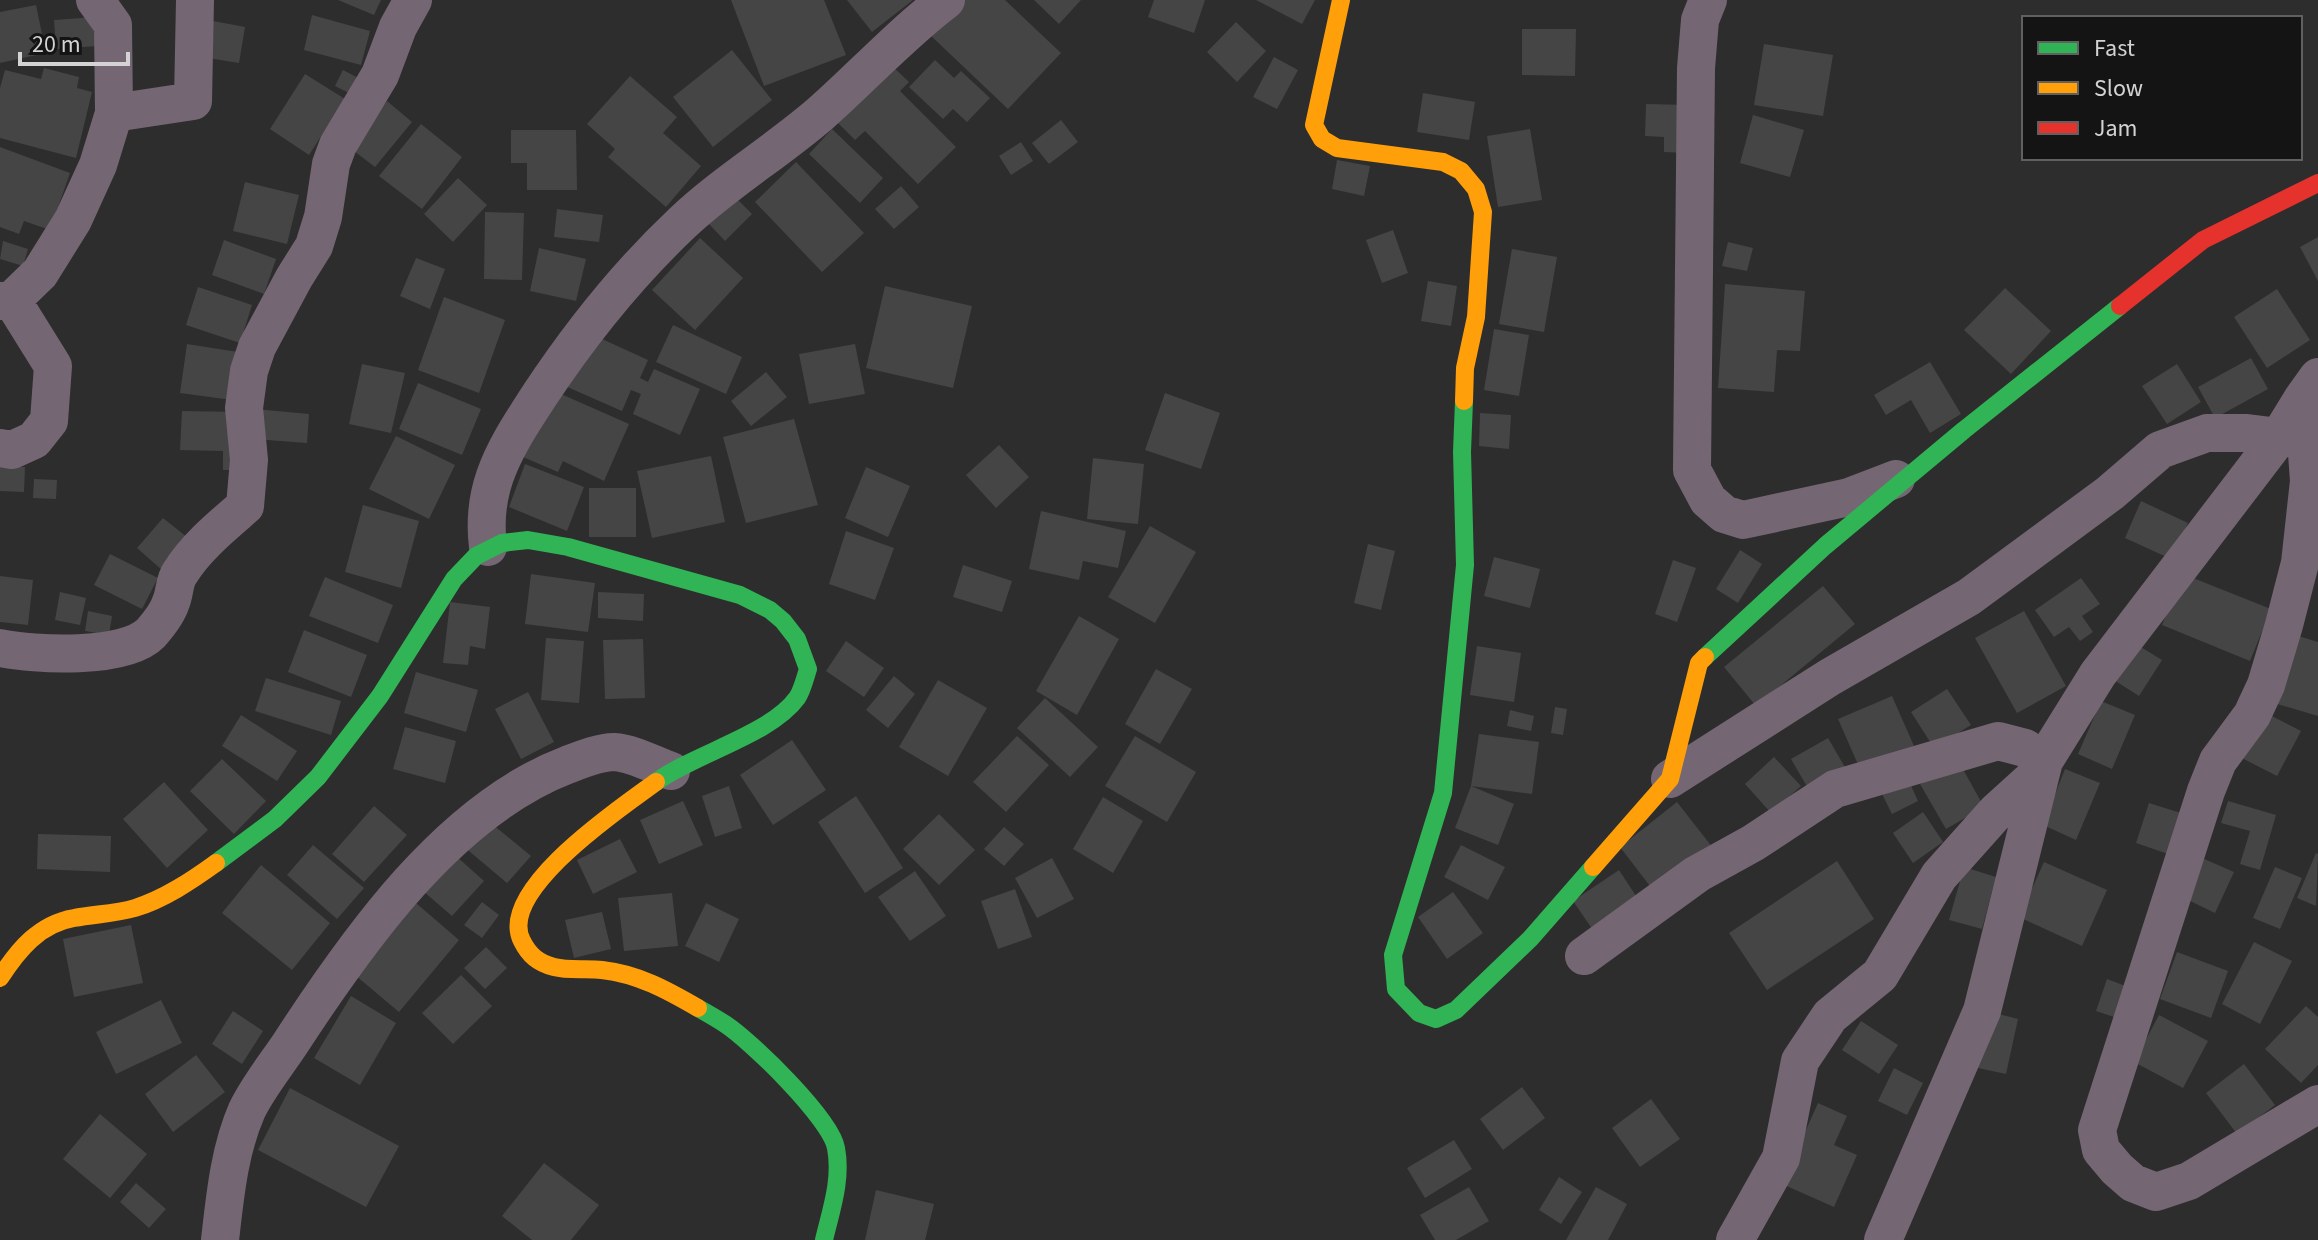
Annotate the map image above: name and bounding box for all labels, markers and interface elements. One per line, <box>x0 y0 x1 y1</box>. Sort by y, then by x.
scale bar <box>20 16 128 66</box>
legend <box>2022 16 2302 160</box>
text: 20 m <box>32 27 81 62</box>
text: Fast <box>2094 31 2135 66</box>
text: Slow <box>2094 71 2143 106</box>
text: Jam <box>2094 111 2138 146</box>

